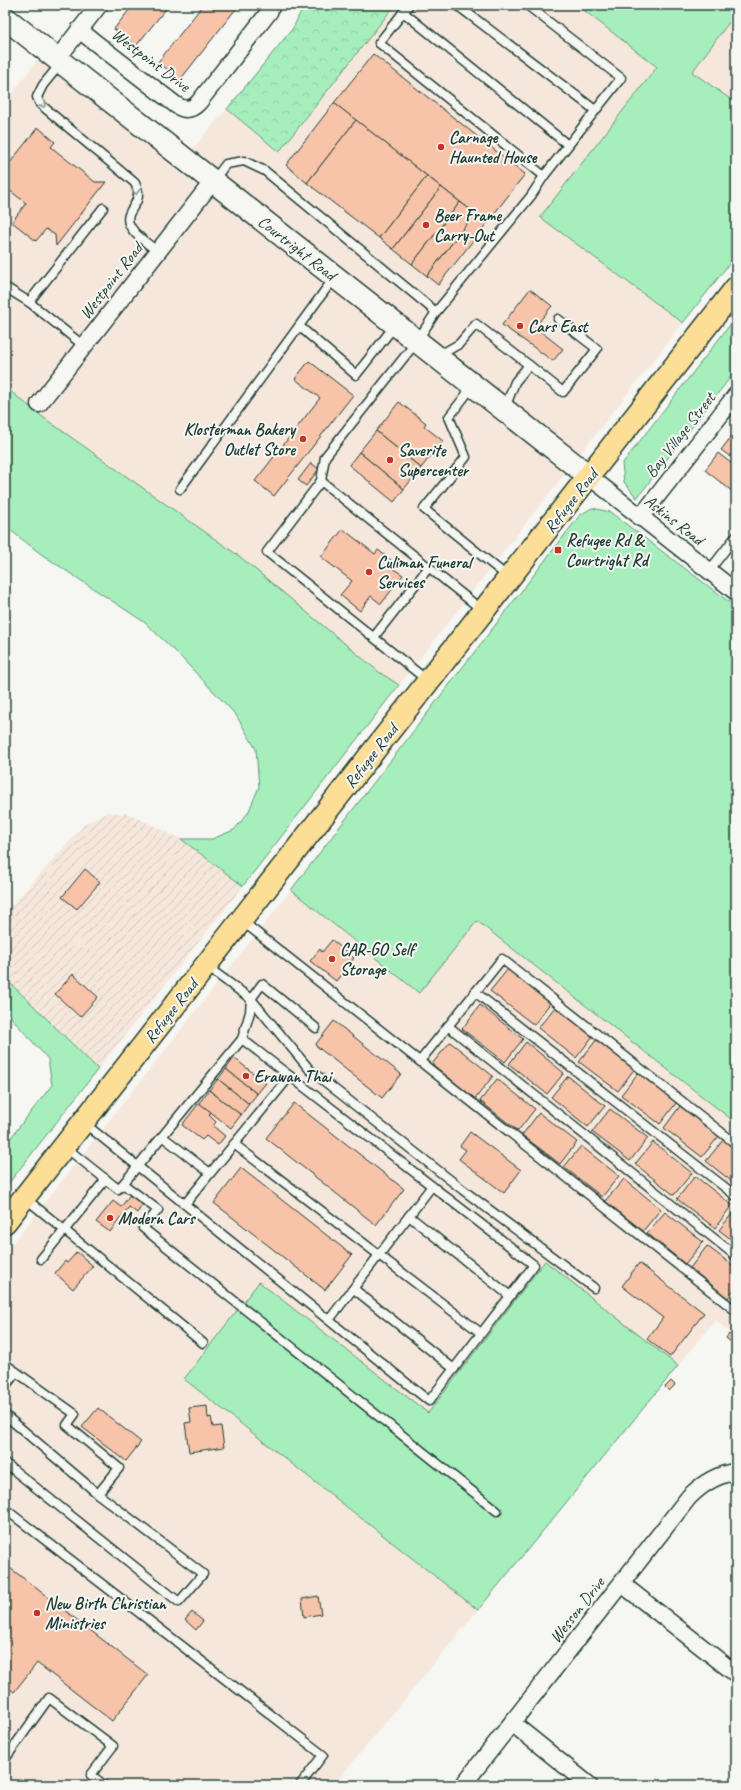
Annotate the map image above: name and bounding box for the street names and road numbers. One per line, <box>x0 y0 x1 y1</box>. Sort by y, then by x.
street label: Westpoint Drive <box>108 24 196 97</box>
street label: Courtright Road <box>254 211 342 286</box>
street label: Westpoint Road <box>75 237 149 323</box>
street label: Bay Village Street <box>640 386 721 482</box>
street label: Refugee Road <box>539 463 604 537</box>
street label: Askins Road <box>640 490 711 552</box>
street label: Refugee Road <box>339 718 404 792</box>
street label: Refugee Road <box>139 973 204 1047</box>
street label: Wesson Drive <box>545 1572 610 1647</box>

